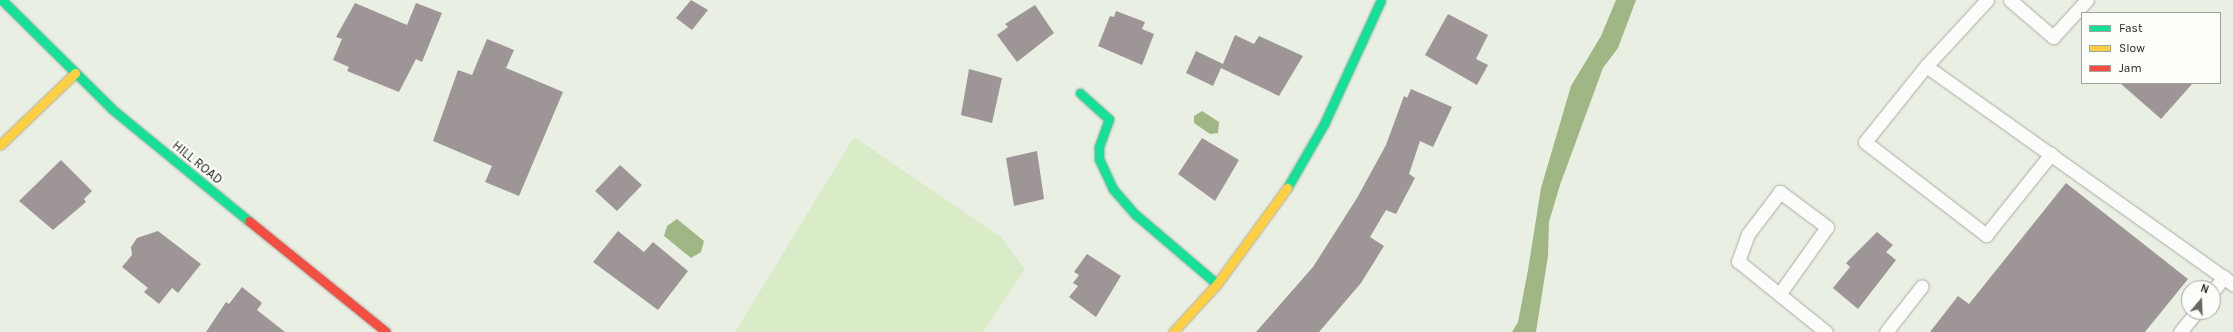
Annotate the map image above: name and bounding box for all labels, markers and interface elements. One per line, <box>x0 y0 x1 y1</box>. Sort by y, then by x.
legend <box>2081 12 2221 84</box>
text: Fast <box>2119 21 2142 35</box>
text: Slow <box>2119 41 2145 55</box>
text: Jam <box>2119 61 2142 75</box>
street label: HILL ROAD <box>169 138 225 188</box>
north arrow <box>2181 280 2221 320</box>
text: N <box>2199 282 2211 297</box>

